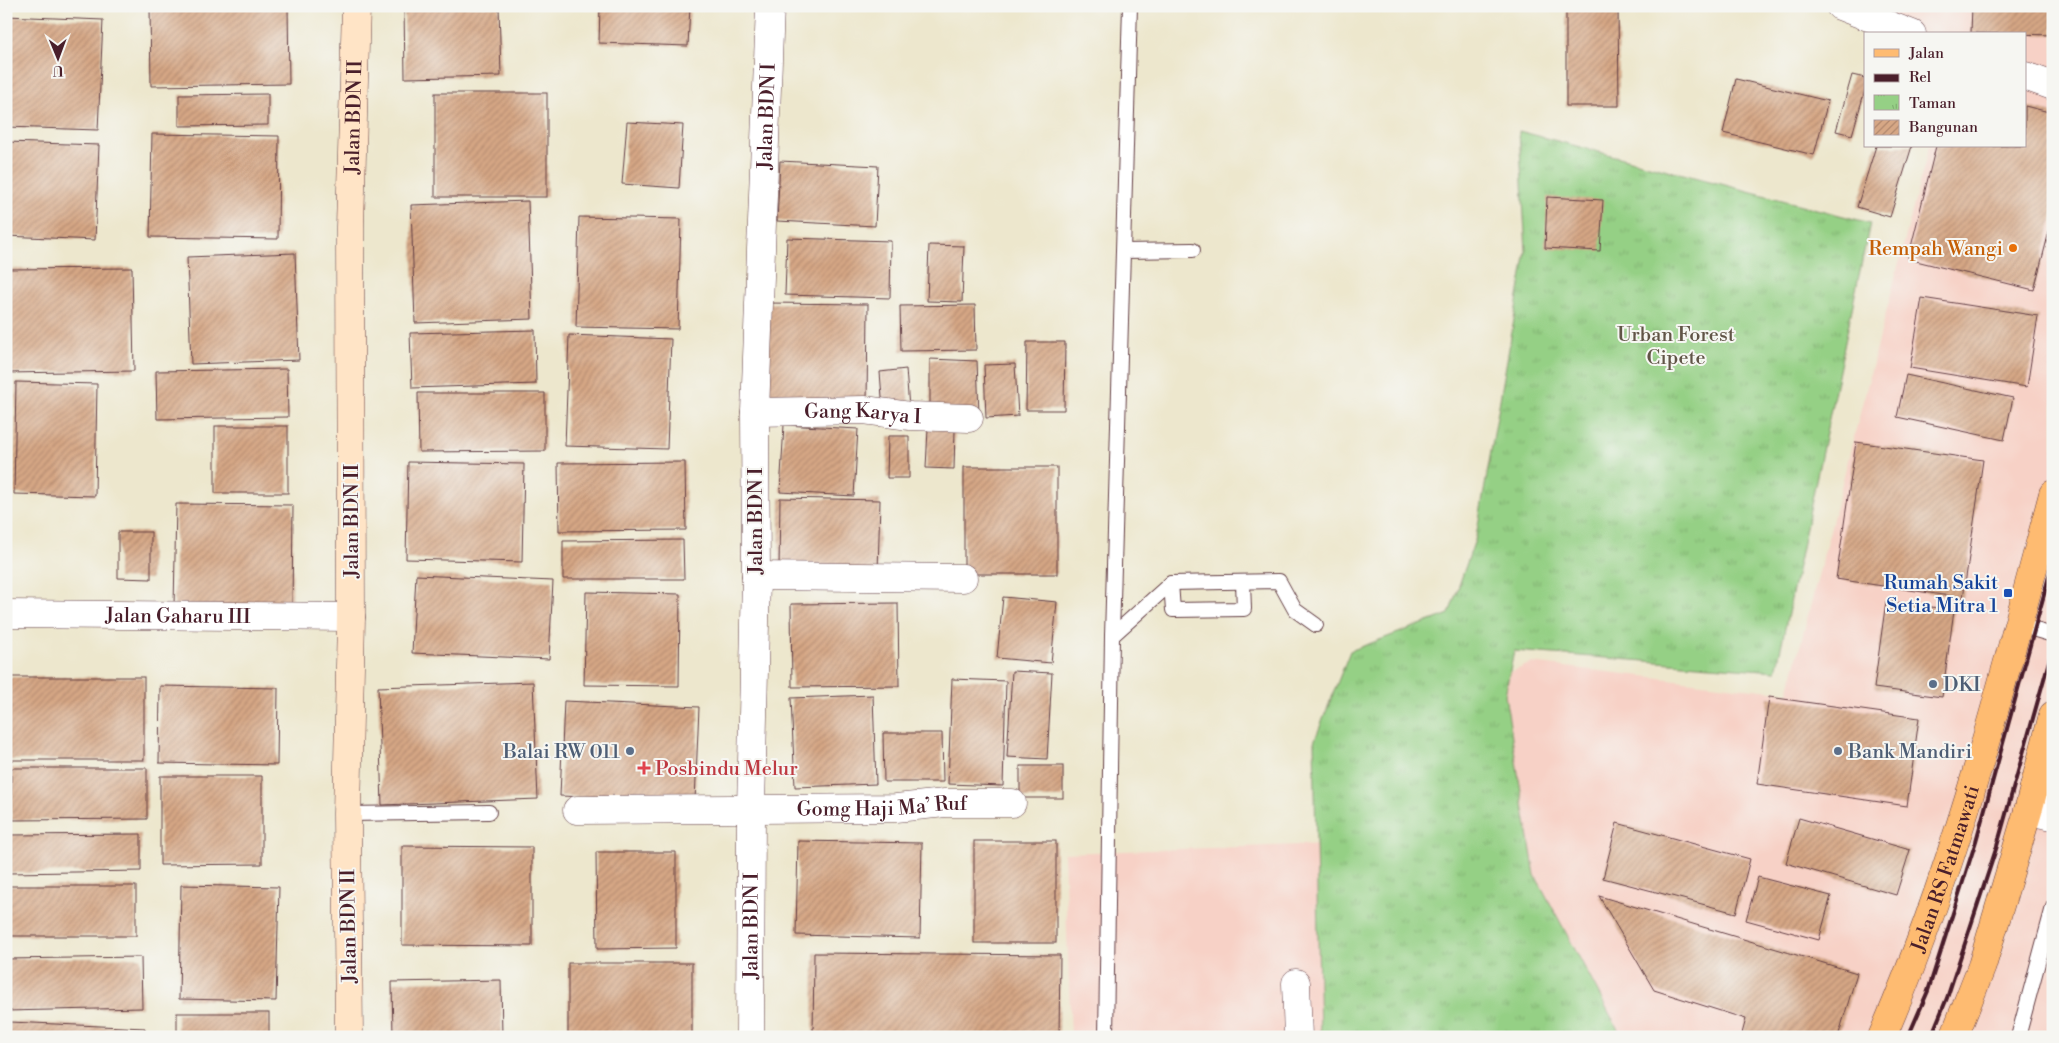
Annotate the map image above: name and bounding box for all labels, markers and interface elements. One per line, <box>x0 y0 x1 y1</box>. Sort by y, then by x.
north arrow <box>32 32 82 82</box>
legend <box>1864 32 2026 148</box>
text: Jalan <box>1908 44 1944 63</box>
street label: Jalan BDN II <box>340 59 369 176</box>
text: U <box>52 61 64 79</box>
street label: Jalan BDN I <box>753 62 782 171</box>
text: Rel <box>1909 68 1932 87</box>
text: Taman <box>1909 94 1956 113</box>
text: Bangunan <box>1908 118 1978 137</box>
place label: Rempah Wangi <box>1868 237 2003 262</box>
marker: Rempah Wangi <box>2007 242 2019 254</box>
park label: Urban Forest Cipete <box>1617 323 1735 371</box>
street label: Gang Karya I <box>804 399 922 430</box>
street label: Jalan BDN II <box>340 464 365 579</box>
street label: Jalan BDN I <box>744 467 769 575</box>
place label: Rumah Sakit Setia Mitra 1 <box>1884 571 1998 619</box>
marker: Rumah Sakit Setia Mitra 1 <box>2002 587 2014 599</box>
street label: Jalan Gaharu III <box>104 604 251 630</box>
place label: DKI <box>1943 673 1981 698</box>
marker: DKI <box>1927 678 1939 690</box>
place label: Balai RW 011 <box>502 740 620 765</box>
place label: Bank Mandiri <box>1847 740 1972 765</box>
marker: Balai RW 011 <box>624 745 636 757</box>
marker: Bank Mandiri <box>1832 745 1844 757</box>
place label: Posbindu Melur <box>655 757 798 782</box>
marker: Posbindu Melur <box>637 761 651 775</box>
street label: Jalan RS Fatmawati <box>1906 782 1986 957</box>
street label: Gomg Haji Ma’ Ruf <box>797 792 968 823</box>
street label: Jalan BDN II <box>336 868 363 984</box>
street label: Jalan BDN I <box>739 872 765 980</box>

